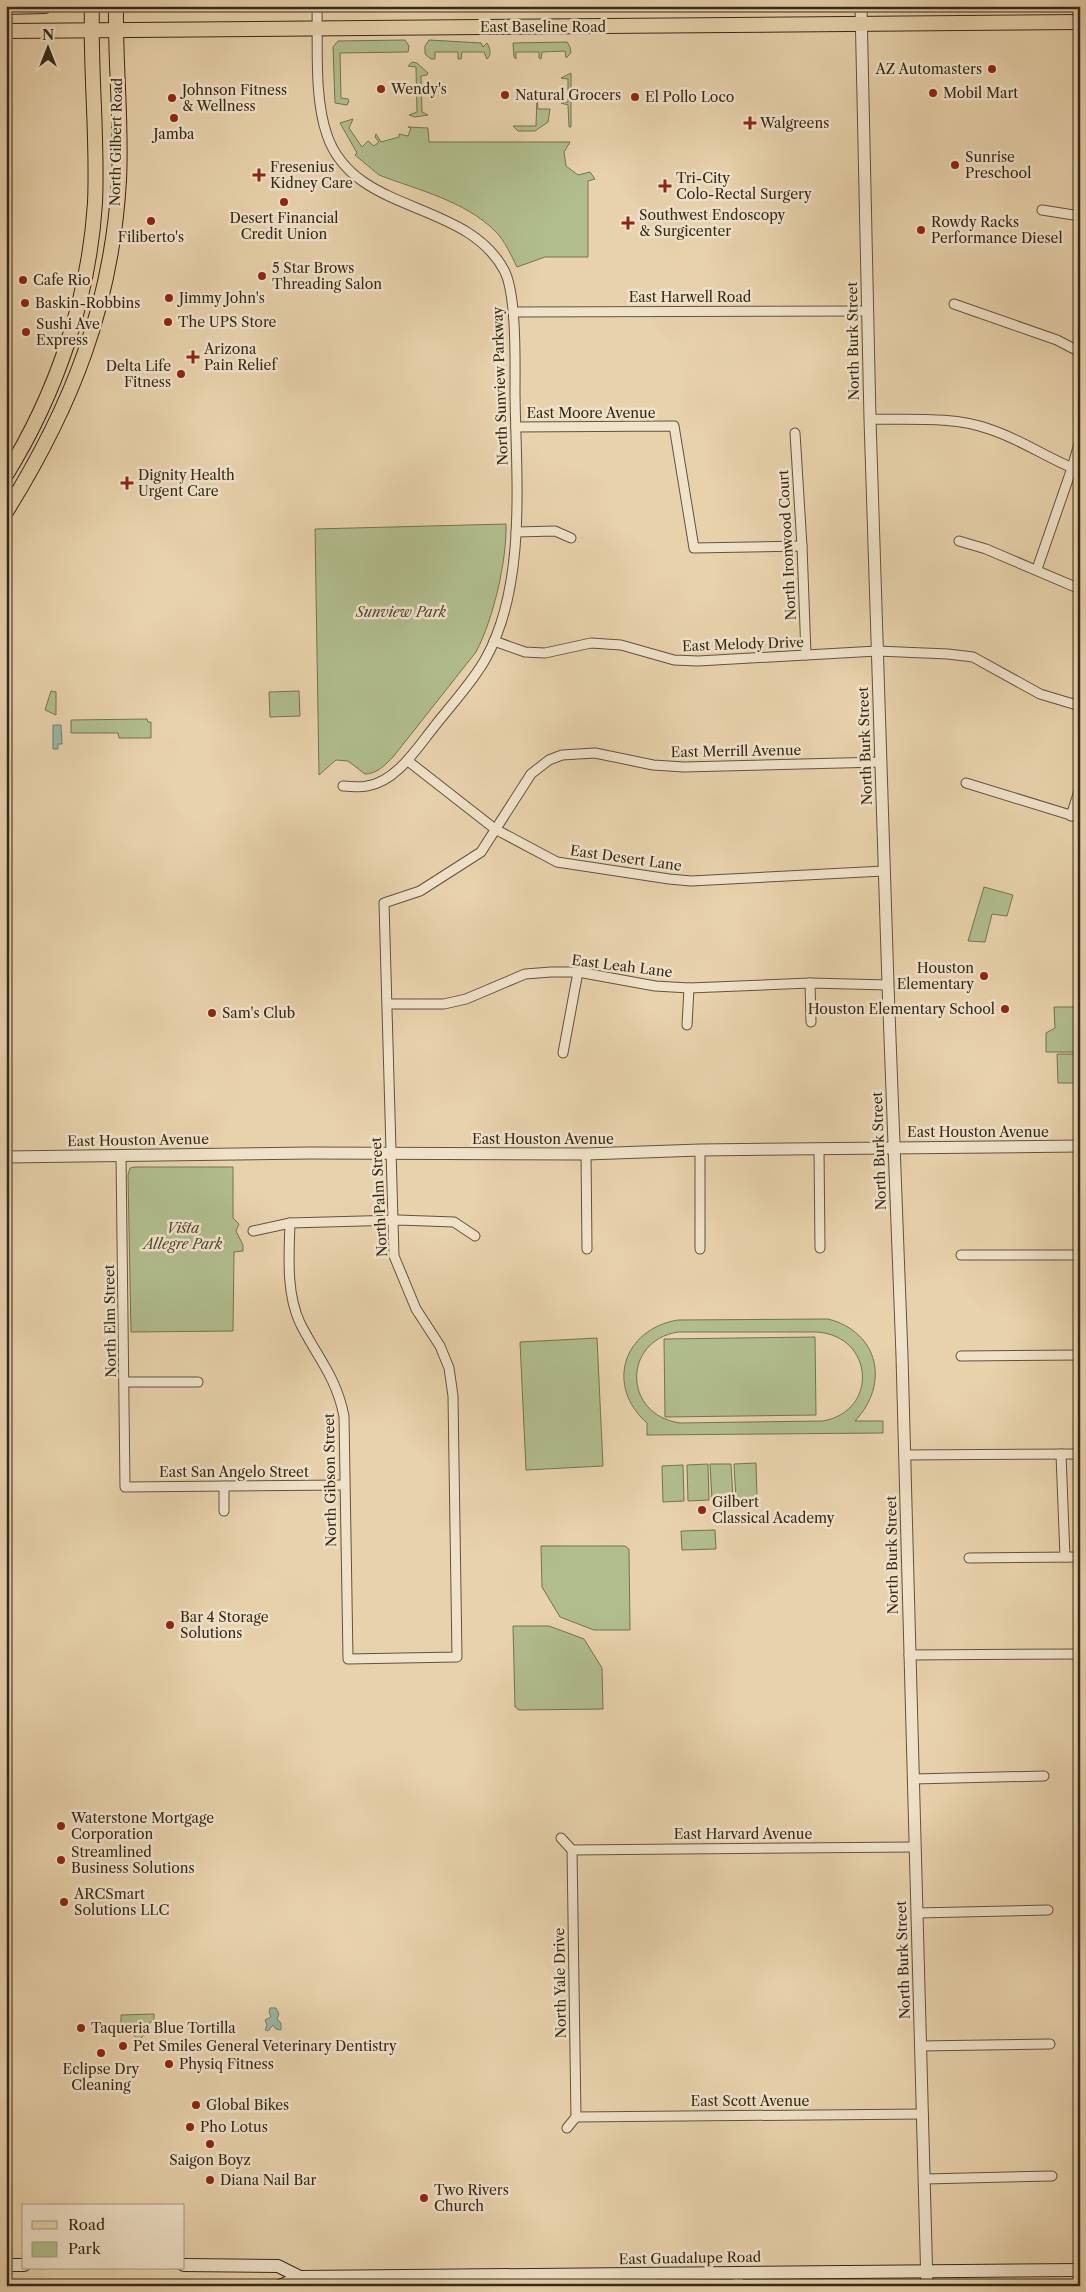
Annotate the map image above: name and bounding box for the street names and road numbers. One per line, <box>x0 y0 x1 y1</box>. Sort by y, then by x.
street label: East Baseline Road <box>480 18 607 36</box>
street label: North Gilbert Road <box>106 77 126 206</box>
street label: North Burk Street <box>843 281 863 400</box>
street label: East Harwell Road <box>629 288 752 306</box>
street label: North Sunview Parkway <box>488 306 512 466</box>
street label: East Moore Avenue <box>526 404 656 422</box>
street label: North Ironwood Court <box>774 469 800 621</box>
street label: East Melody Drive <box>682 633 804 655</box>
street label: North Burk Street <box>854 686 876 806</box>
street label: East Merrill Avenue <box>671 741 802 761</box>
street label: East Desert Lane <box>569 841 683 875</box>
street label: East Leah Lane <box>570 951 674 981</box>
street label: North Burk Street <box>868 1091 890 1211</box>
street label: East Houston Avenue <box>907 1123 1049 1141</box>
street label: East Houston Avenue <box>67 1130 209 1150</box>
street label: East Houston Avenue <box>472 1130 614 1148</box>
street label: North Palm Street <box>367 1136 391 1257</box>
street label: North Elm Street <box>100 1264 120 1378</box>
street label: North Gibson Street <box>320 1413 340 1547</box>
street label: East San Angelo Street <box>159 1463 309 1481</box>
street label: North Burk Street <box>882 1495 902 1614</box>
street label: East Harvard Avenue <box>674 1825 812 1843</box>
street label: North Burk Street <box>892 1900 914 2020</box>
street label: North Yale Drive <box>550 1927 570 2038</box>
street label: East Scott Avenue <box>691 2092 810 2110</box>
street label: East Guadalupe Road <box>619 2248 762 2268</box>

